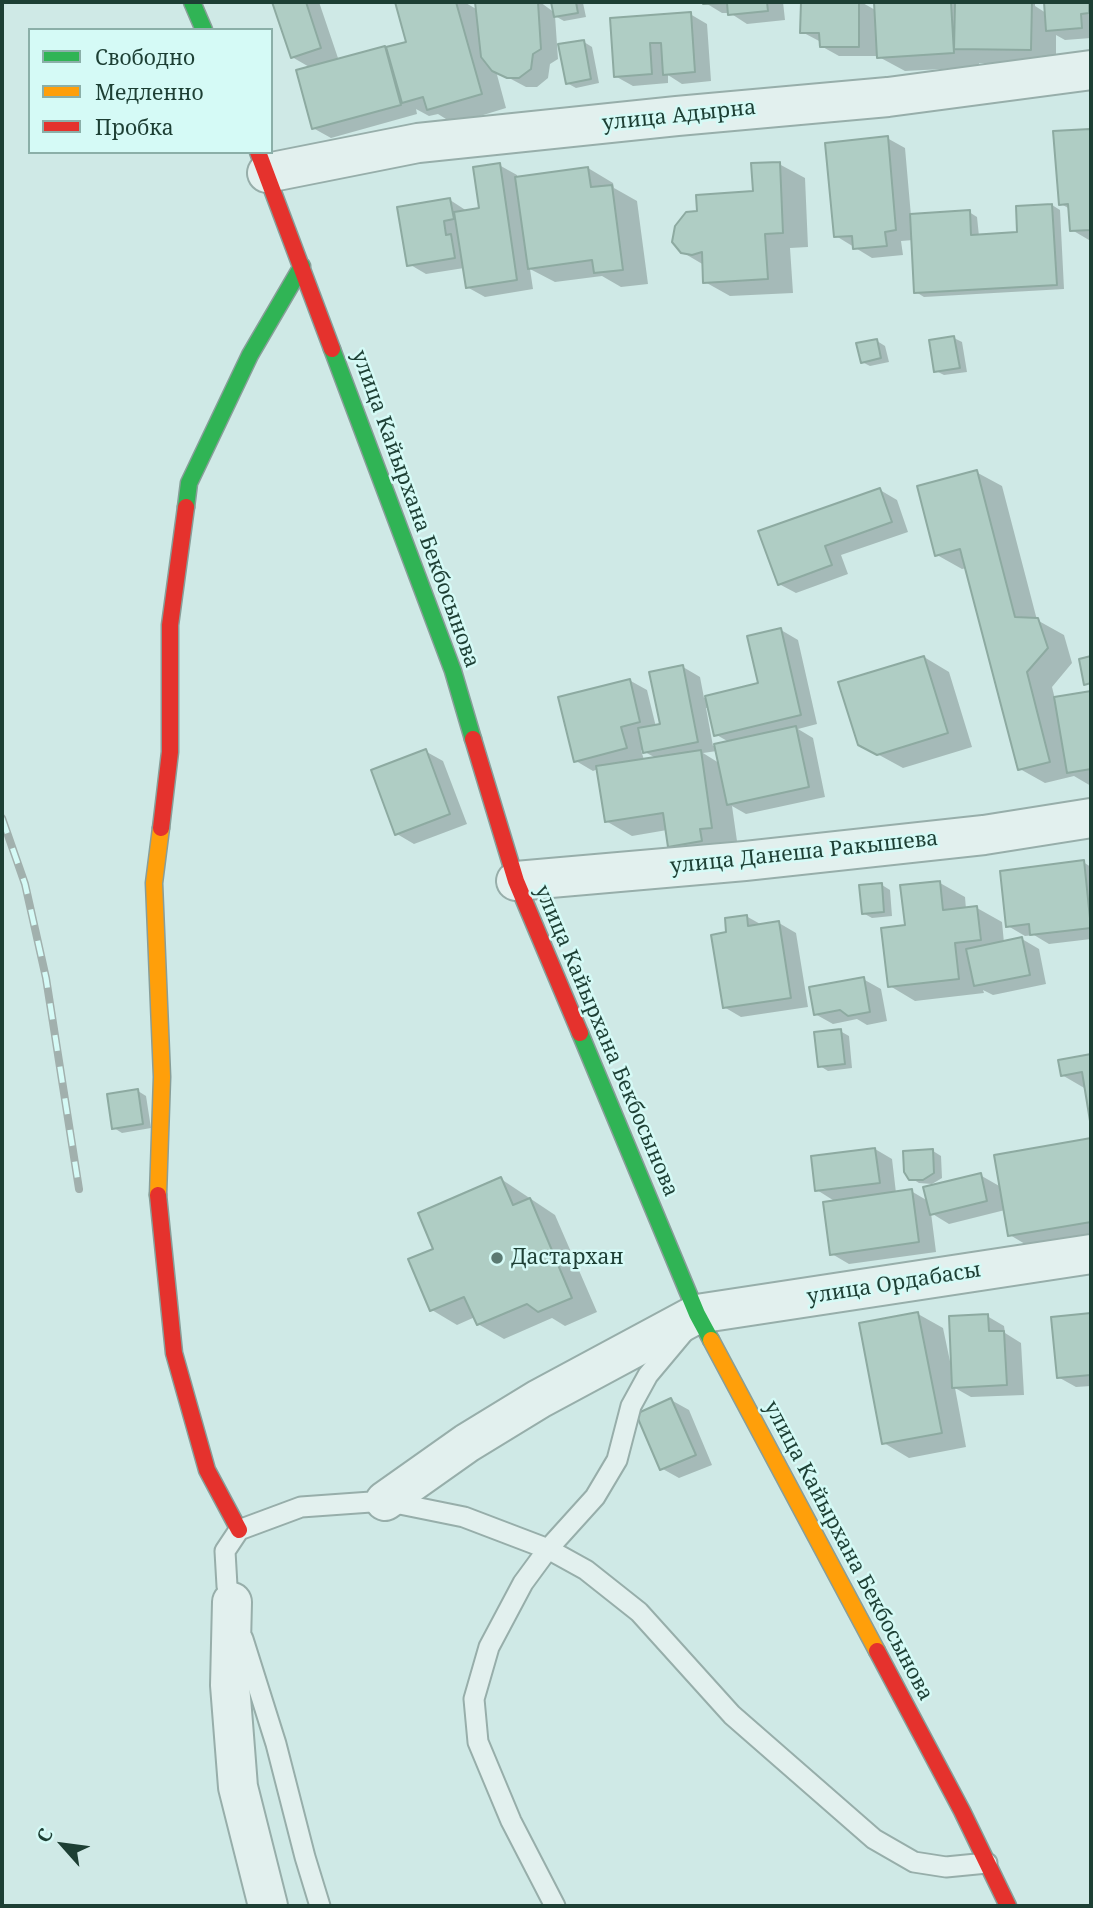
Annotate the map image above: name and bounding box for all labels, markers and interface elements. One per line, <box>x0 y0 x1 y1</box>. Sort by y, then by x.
legend <box>28 28 273 154</box>
text: Свободно <box>95 43 195 71</box>
text: Медленно <box>95 78 204 106</box>
street label: улица Адырна <box>601 95 757 137</box>
text: Пробка <box>95 113 174 141</box>
street label: улица Кайырхана Бекбосынова <box>346 347 484 671</box>
street label: улица Данеша Ракышева <box>669 826 939 880</box>
street label: улица Кайырхана Бекбосынова <box>529 881 683 1201</box>
place label: Дастархан <box>511 1245 624 1271</box>
marker: Дастархан <box>489 1250 505 1266</box>
street label: улица Ордабасы <box>805 1258 983 1310</box>
street label: улица Кайырхана Бекбосынова <box>758 1397 938 1705</box>
north arrow <box>28 1810 98 1880</box>
text: С <box>30 1824 59 1847</box>

